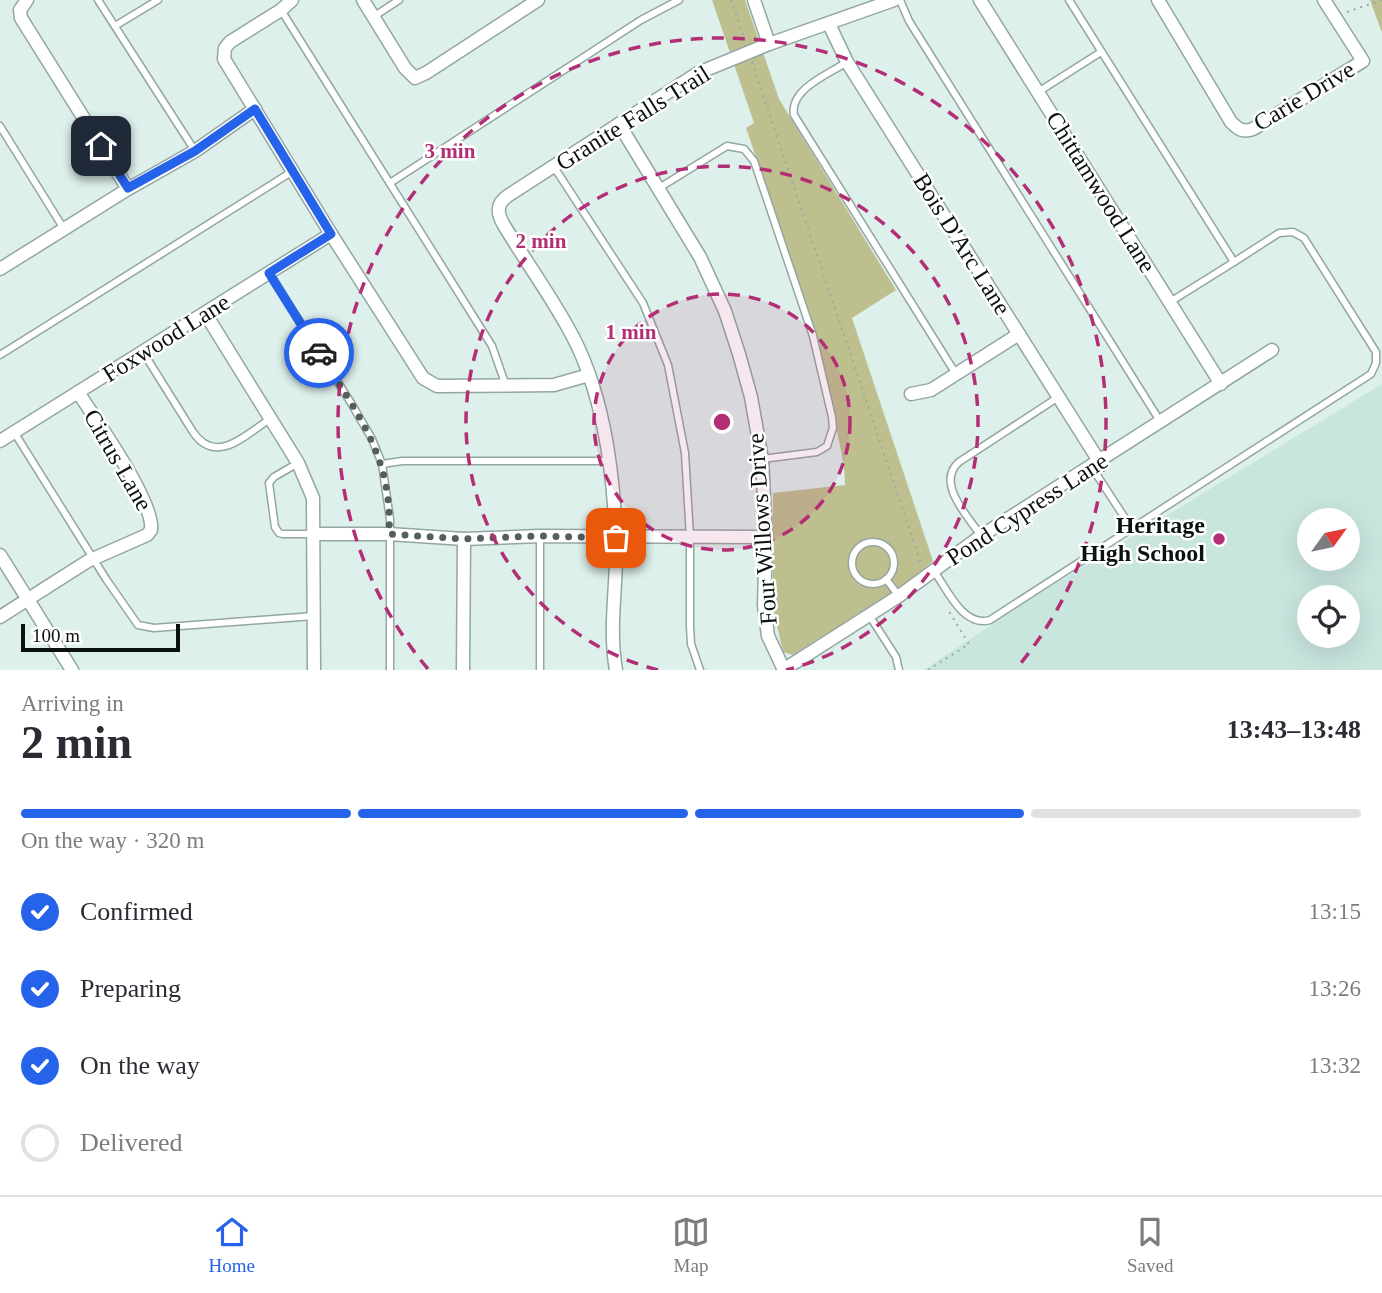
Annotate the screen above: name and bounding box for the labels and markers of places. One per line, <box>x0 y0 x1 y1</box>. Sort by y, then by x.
pin <box>71 116 131 176</box>
centre of rings <box>710 410 734 434</box>
pin <box>586 508 646 568</box>
place label: Heritage High School <box>1080 512 1205 566</box>
marker: Heritage High School <box>1211 531 1227 547</box>

